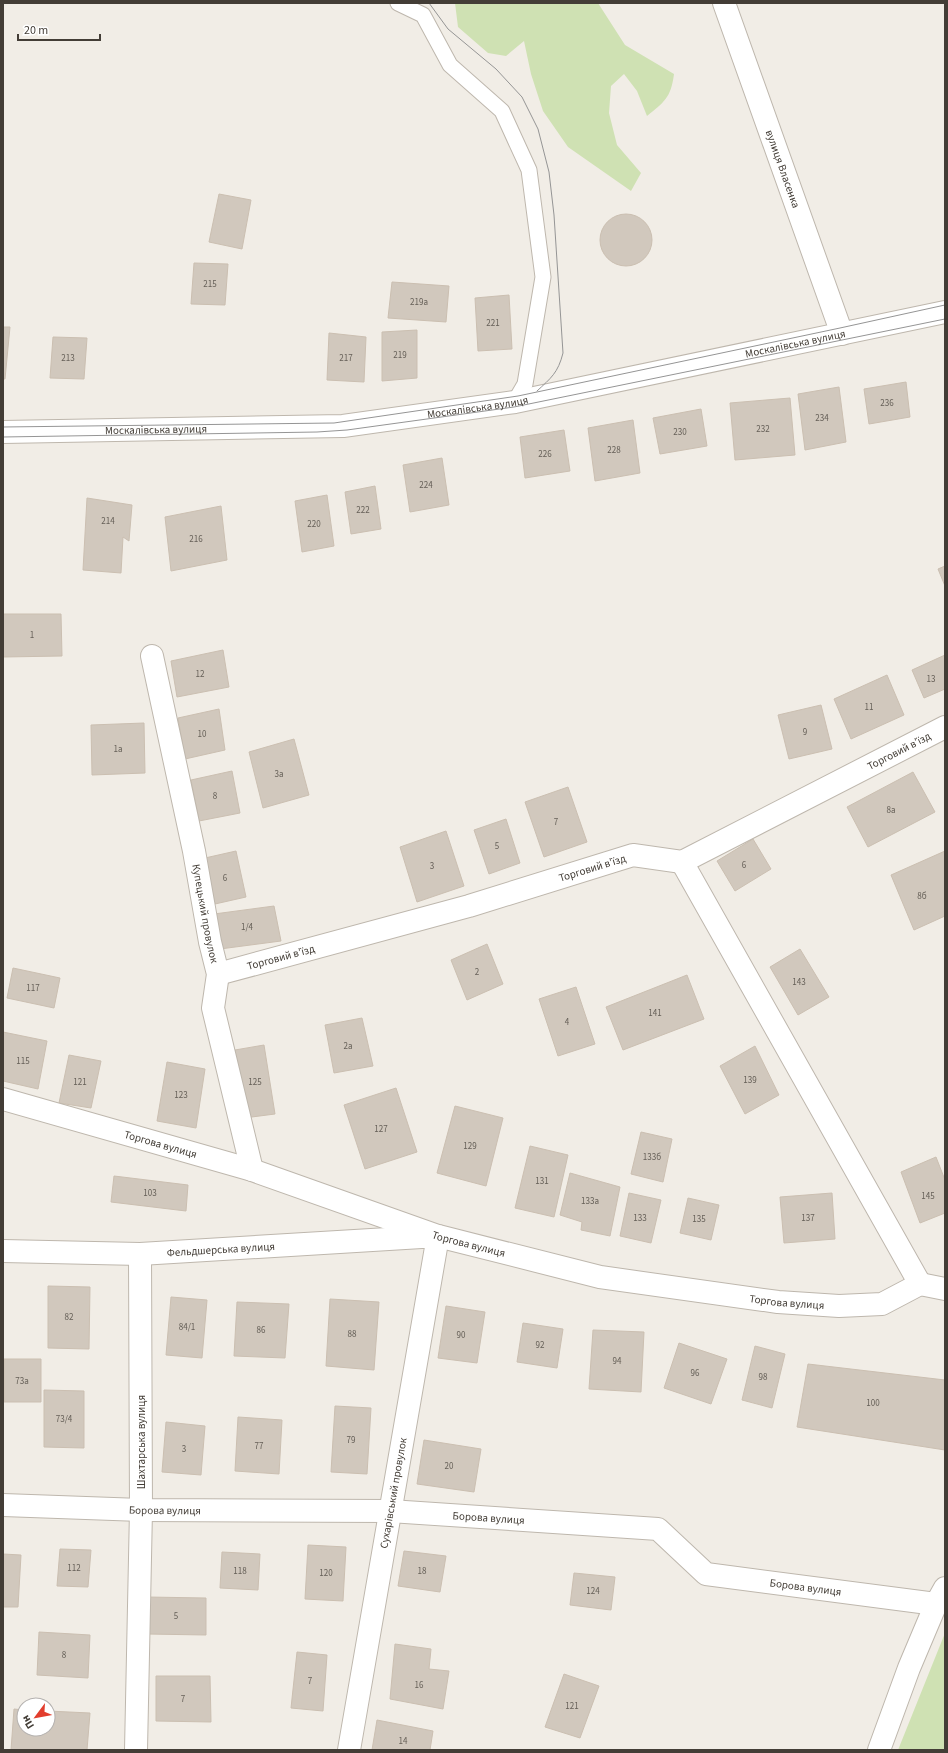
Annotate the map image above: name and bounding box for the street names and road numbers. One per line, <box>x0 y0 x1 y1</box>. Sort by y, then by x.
street label: вулиця Власенка <box>762 128 803 210</box>
street label: Москалівська вулиця <box>744 326 847 362</box>
street label: Москалівська вулиця <box>426 392 530 422</box>
street label: Москалівська вулиця <box>105 421 207 438</box>
street label: Торговий в’їзд <box>865 729 933 774</box>
street label: Торговий в’їзд <box>557 851 628 886</box>
street label: Купецький провулок <box>188 863 222 965</box>
street label: Торговий в’їзд <box>245 941 316 974</box>
street label: Торгова вулиця <box>122 1127 199 1162</box>
street label: Торгова вулиця <box>430 1227 507 1261</box>
street label: Фельдшерська вулиця <box>166 1239 275 1260</box>
street label: Торгова вулиця <box>748 1291 825 1313</box>
street label: Шахтарська вулиця <box>134 1395 149 1489</box>
street label: Сухарівський провулок <box>376 1436 411 1550</box>
street label: Борова вулиця <box>128 1503 201 1518</box>
street label: Борова вулиця <box>452 1508 525 1528</box>
street label: Борова вулиця <box>769 1575 842 1600</box>

